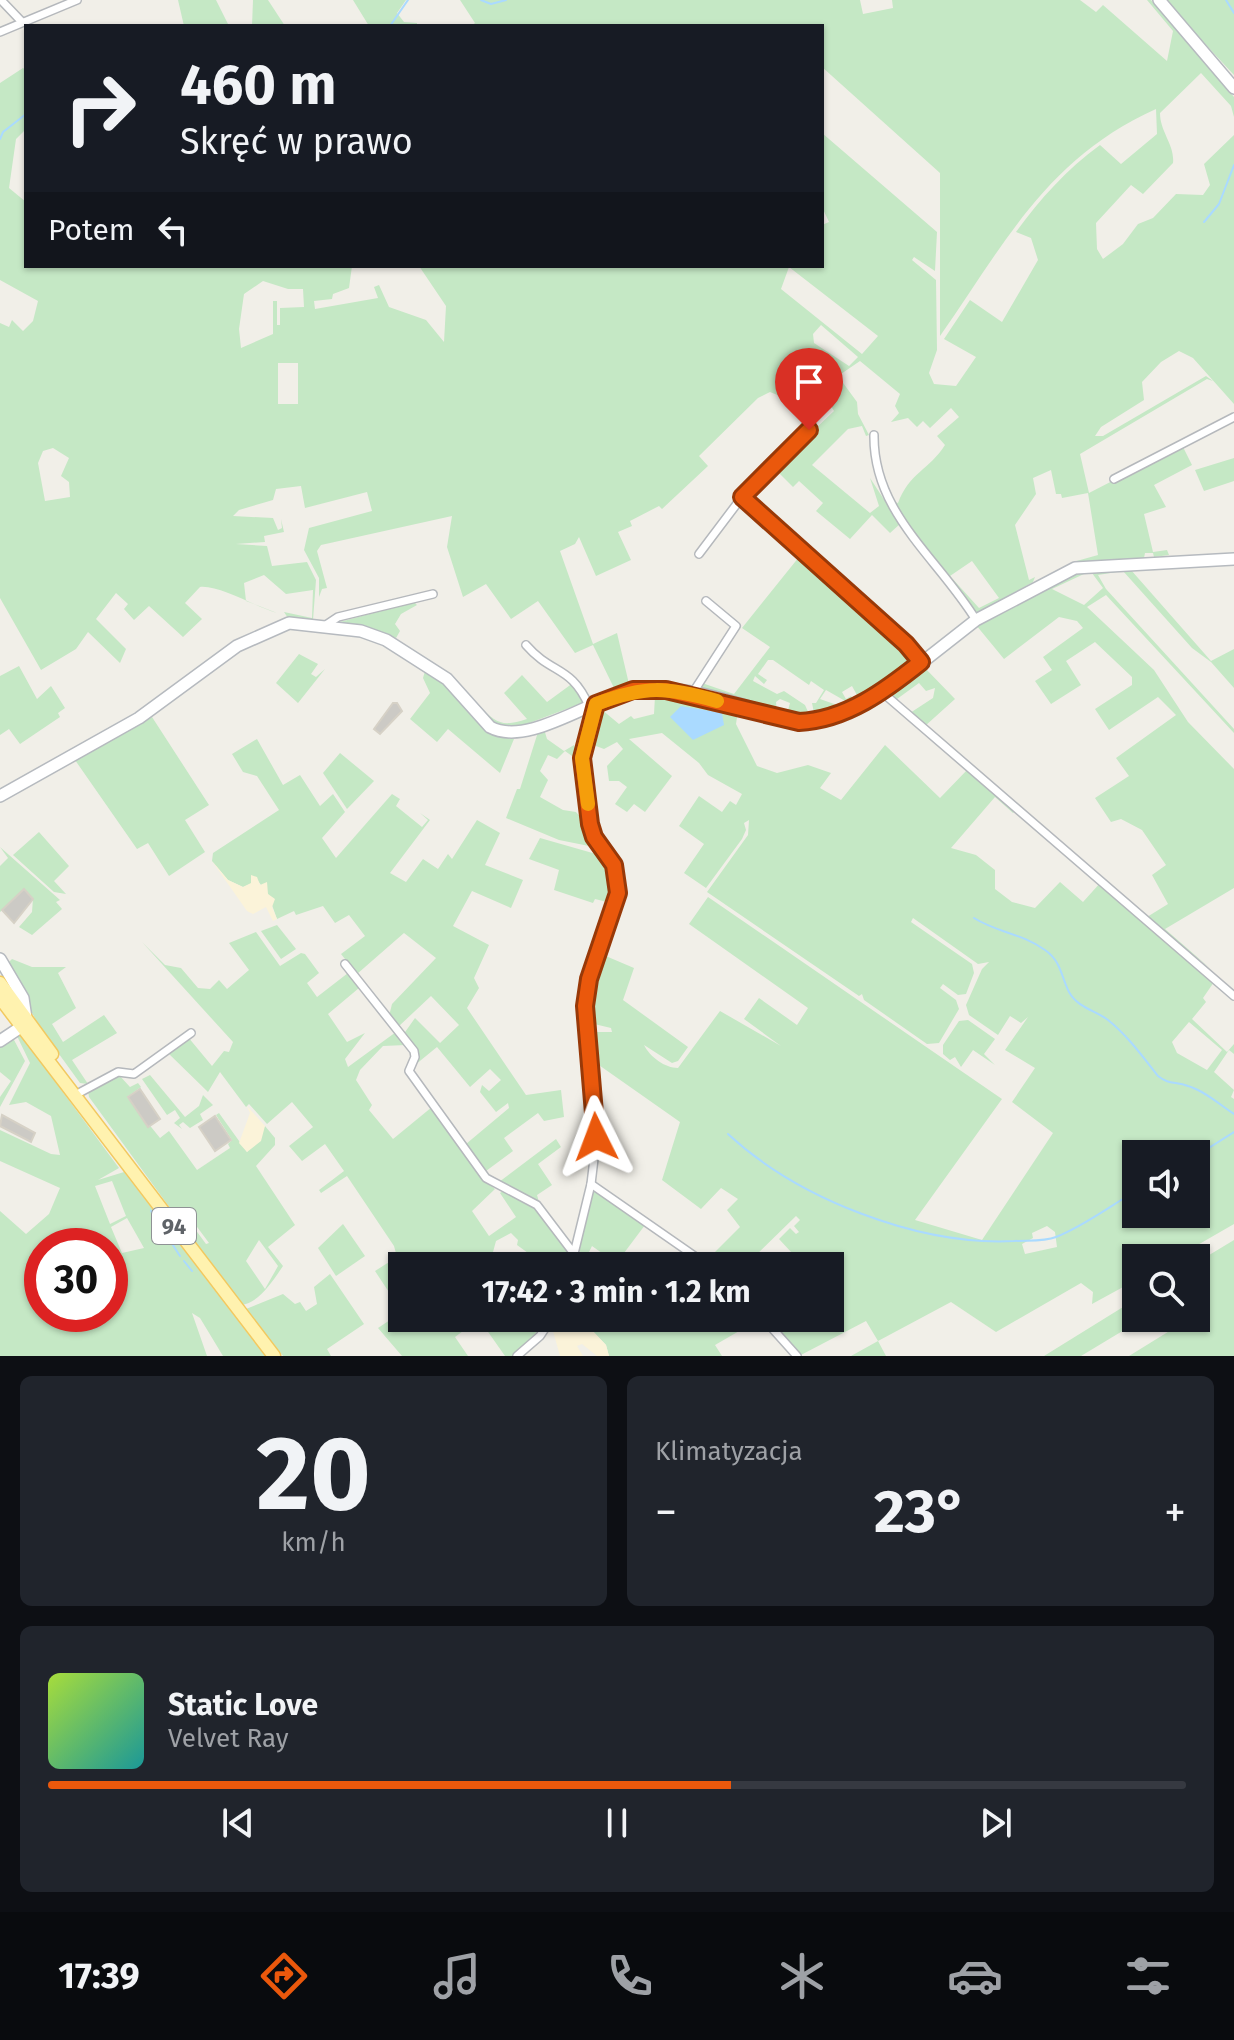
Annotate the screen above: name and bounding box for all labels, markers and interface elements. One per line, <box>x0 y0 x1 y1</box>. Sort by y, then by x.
text: 460 m <box>180 52 337 119</box>
icon: right <box>48 56 152 160</box>
text: Skręć w prawo <box>180 120 413 164</box>
icon: left <box>151 208 195 252</box>
text: Potem <box>48 212 135 248</box>
pin <box>775 348 843 430</box>
icon: arrive <box>787 360 831 404</box>
position arrow <box>554 1095 638 1179</box>
map controls <box>1122 1140 1210 1332</box>
button: sound <box>1122 1140 1210 1228</box>
road number: 94 <box>152 1208 196 1244</box>
speed limit sign: 30 <box>24 1228 128 1332</box>
button: search <box>1122 1244 1210 1332</box>
text: 17:42 · 3 min · 1.2 km <box>481 1274 751 1310</box>
text: 20 <box>256 1412 371 1537</box>
text: Klimatyzacja <box>655 1436 803 1467</box>
text: 23° <box>874 1476 967 1548</box>
text: − <box>655 1486 677 1539</box>
text: + <box>1164 1486 1186 1539</box>
text: km/h <box>281 1527 346 1558</box>
text: Static Love <box>168 1687 318 1723</box>
text: Velvet Ray <box>168 1723 288 1754</box>
icon: previous <box>216 1801 260 1845</box>
icon: pause <box>595 1801 639 1845</box>
icon: next <box>974 1801 1018 1845</box>
icon: directions <box>256 1948 312 2004</box>
icon: music <box>429 1948 485 2004</box>
icon: phone <box>602 1948 658 2004</box>
icon: climate <box>774 1948 830 2004</box>
icon: car <box>947 1948 1003 2004</box>
icon: filters <box>1120 1948 1176 2004</box>
text: 17:39 <box>58 1954 140 1998</box>

